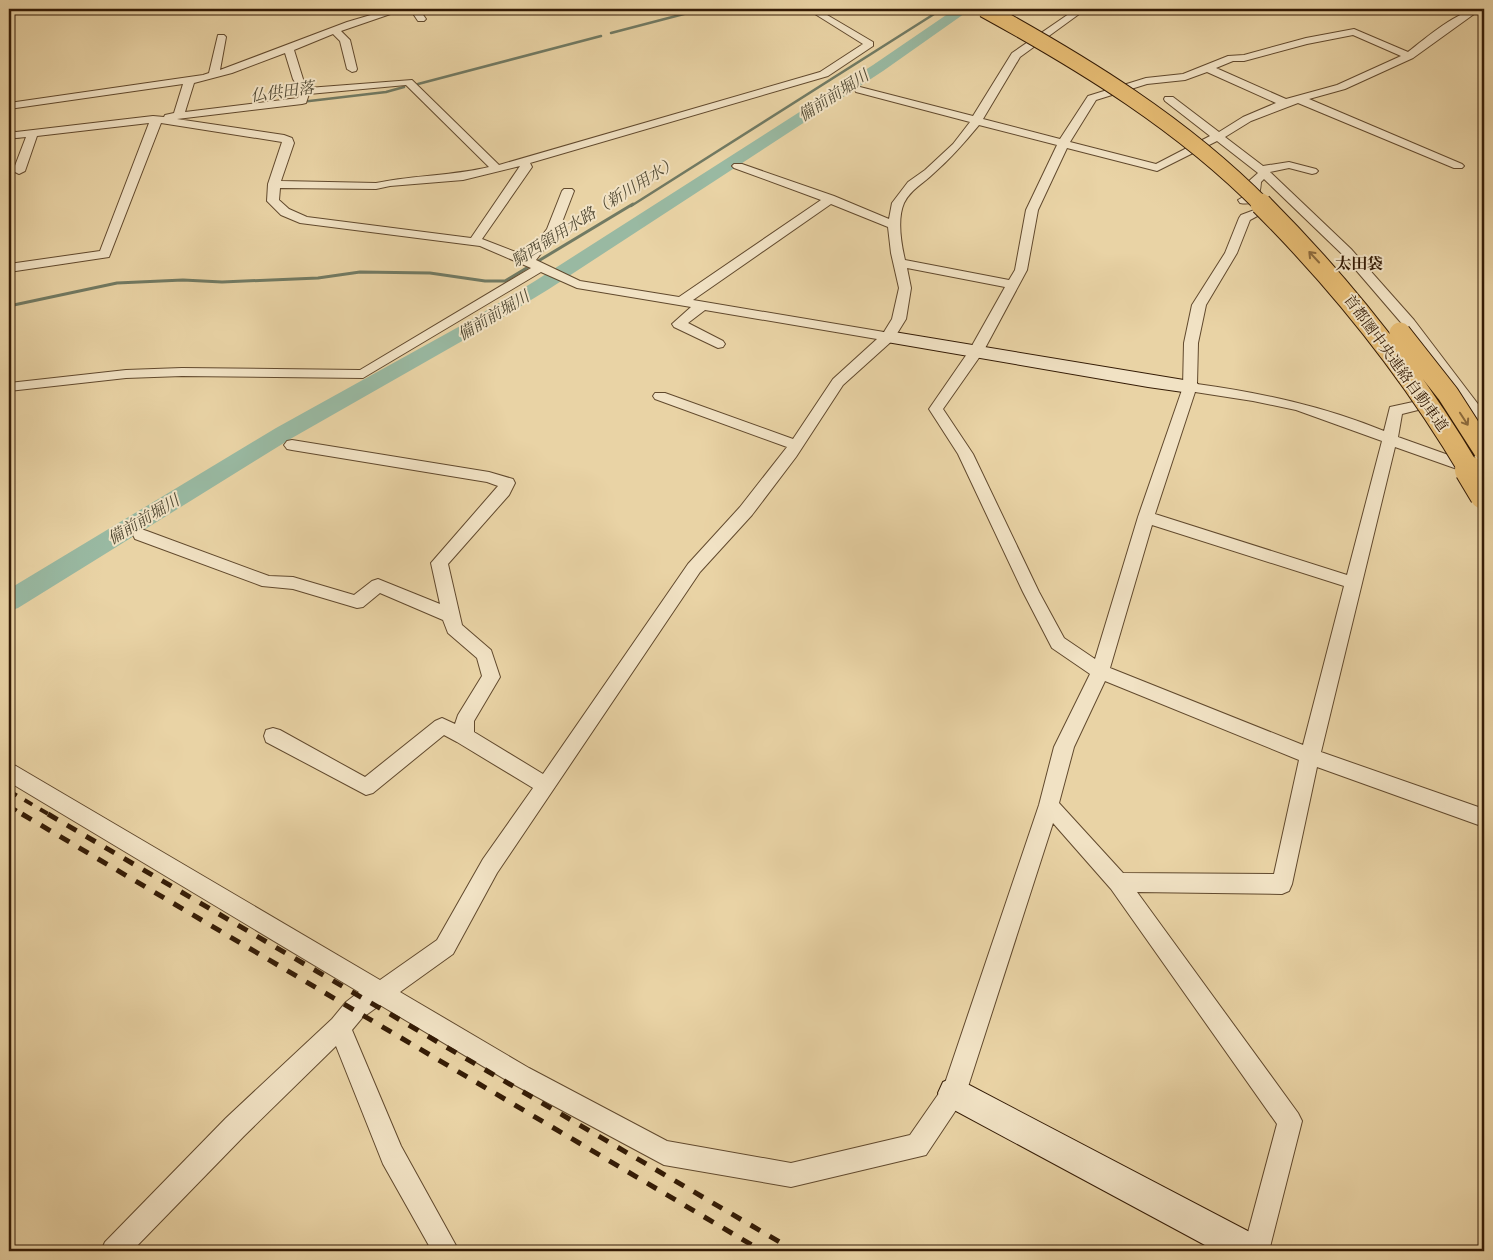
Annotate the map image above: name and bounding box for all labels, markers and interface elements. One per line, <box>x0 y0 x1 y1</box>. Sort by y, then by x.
water label: 備前前堀川 <box>795 65 874 125</box>
water label: 仏供田落 <box>249 77 318 105</box>
water label: 騎西領用水路（新川用水） <box>508 152 681 270</box>
one-way arrow <box>1308 250 1320 263</box>
district label: 太田袋 <box>1335 254 1383 273</box>
water label: 備前前堀川 <box>454 286 534 344</box>
street label: 首都圏中央連絡自動車道 <box>1340 291 1452 435</box>
one-way arrow <box>1459 411 1469 425</box>
water label: 備前前堀川 <box>104 490 184 548</box>

